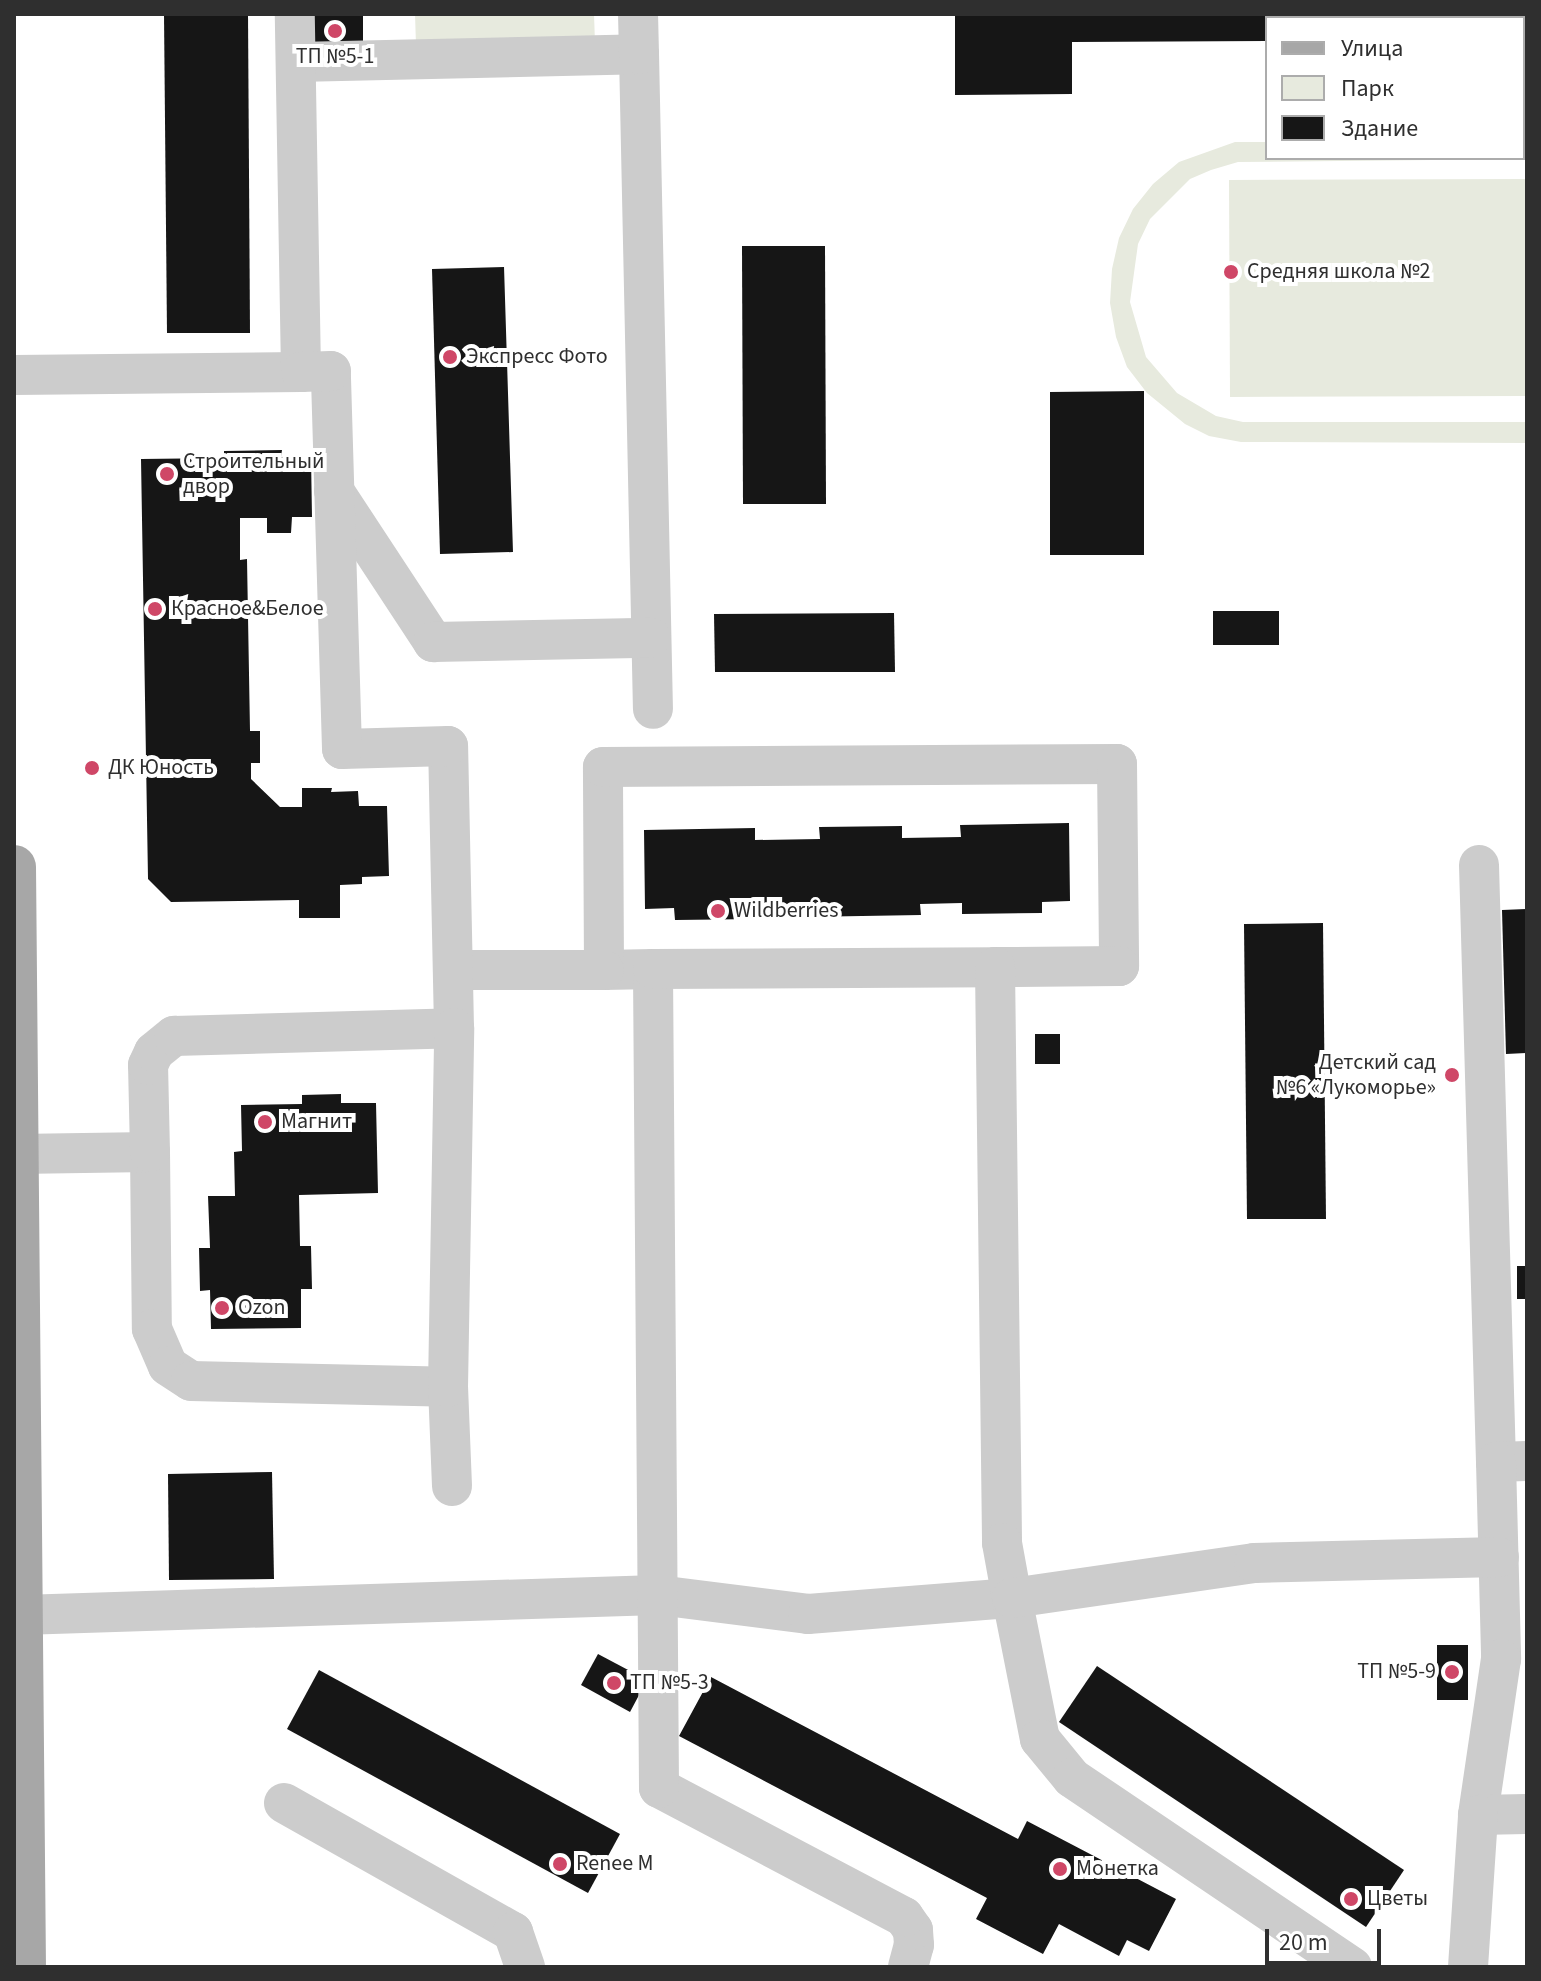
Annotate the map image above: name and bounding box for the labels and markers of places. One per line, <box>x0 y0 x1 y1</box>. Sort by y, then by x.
marker: ТП №5-1 <box>326 22 344 40</box>
place label: ТП №5-1 <box>296 44 374 70</box>
place label: Средняя школа №2 <box>1247 259 1430 285</box>
marker: Средняя школа №2 <box>1222 263 1240 281</box>
place label: Экспресс Фото <box>466 344 608 370</box>
marker: Экспресс Фото <box>441 348 459 366</box>
place label: Строительный двор <box>183 448 324 500</box>
marker: Строительный двор <box>158 465 176 483</box>
place label: Красное&Белое <box>171 596 324 622</box>
marker: Красное&Белое <box>146 600 164 618</box>
place label: ДК Юность <box>108 755 214 781</box>
marker: ДК Юность <box>83 759 101 777</box>
place label: Wildberries <box>734 898 838 924</box>
marker: Wildberries <box>709 902 727 920</box>
place label: Детский сад №6 «Лукоморье» <box>1276 1049 1436 1100</box>
marker: Детский сад №6 «Лукоморье» <box>1443 1066 1461 1084</box>
place label: Магнит <box>281 1109 352 1135</box>
marker: Магнит <box>256 1113 274 1131</box>
place label: Ozon <box>238 1295 286 1321</box>
marker: Ozon <box>213 1299 231 1317</box>
place label: ТП №5-9 <box>1357 1659 1436 1685</box>
marker: ТП №5-9 <box>1443 1663 1461 1681</box>
place label: ТП №5-3 <box>630 1670 709 1696</box>
marker: ТП №5-3 <box>605 1674 623 1692</box>
place label: Renee M <box>576 1851 653 1877</box>
marker: Renee M <box>551 1855 569 1873</box>
place label: Монетка <box>1076 1856 1159 1882</box>
marker: Монетка <box>1051 1860 1069 1878</box>
place label: Цветы <box>1367 1886 1428 1912</box>
marker: Цветы <box>1342 1890 1360 1908</box>

